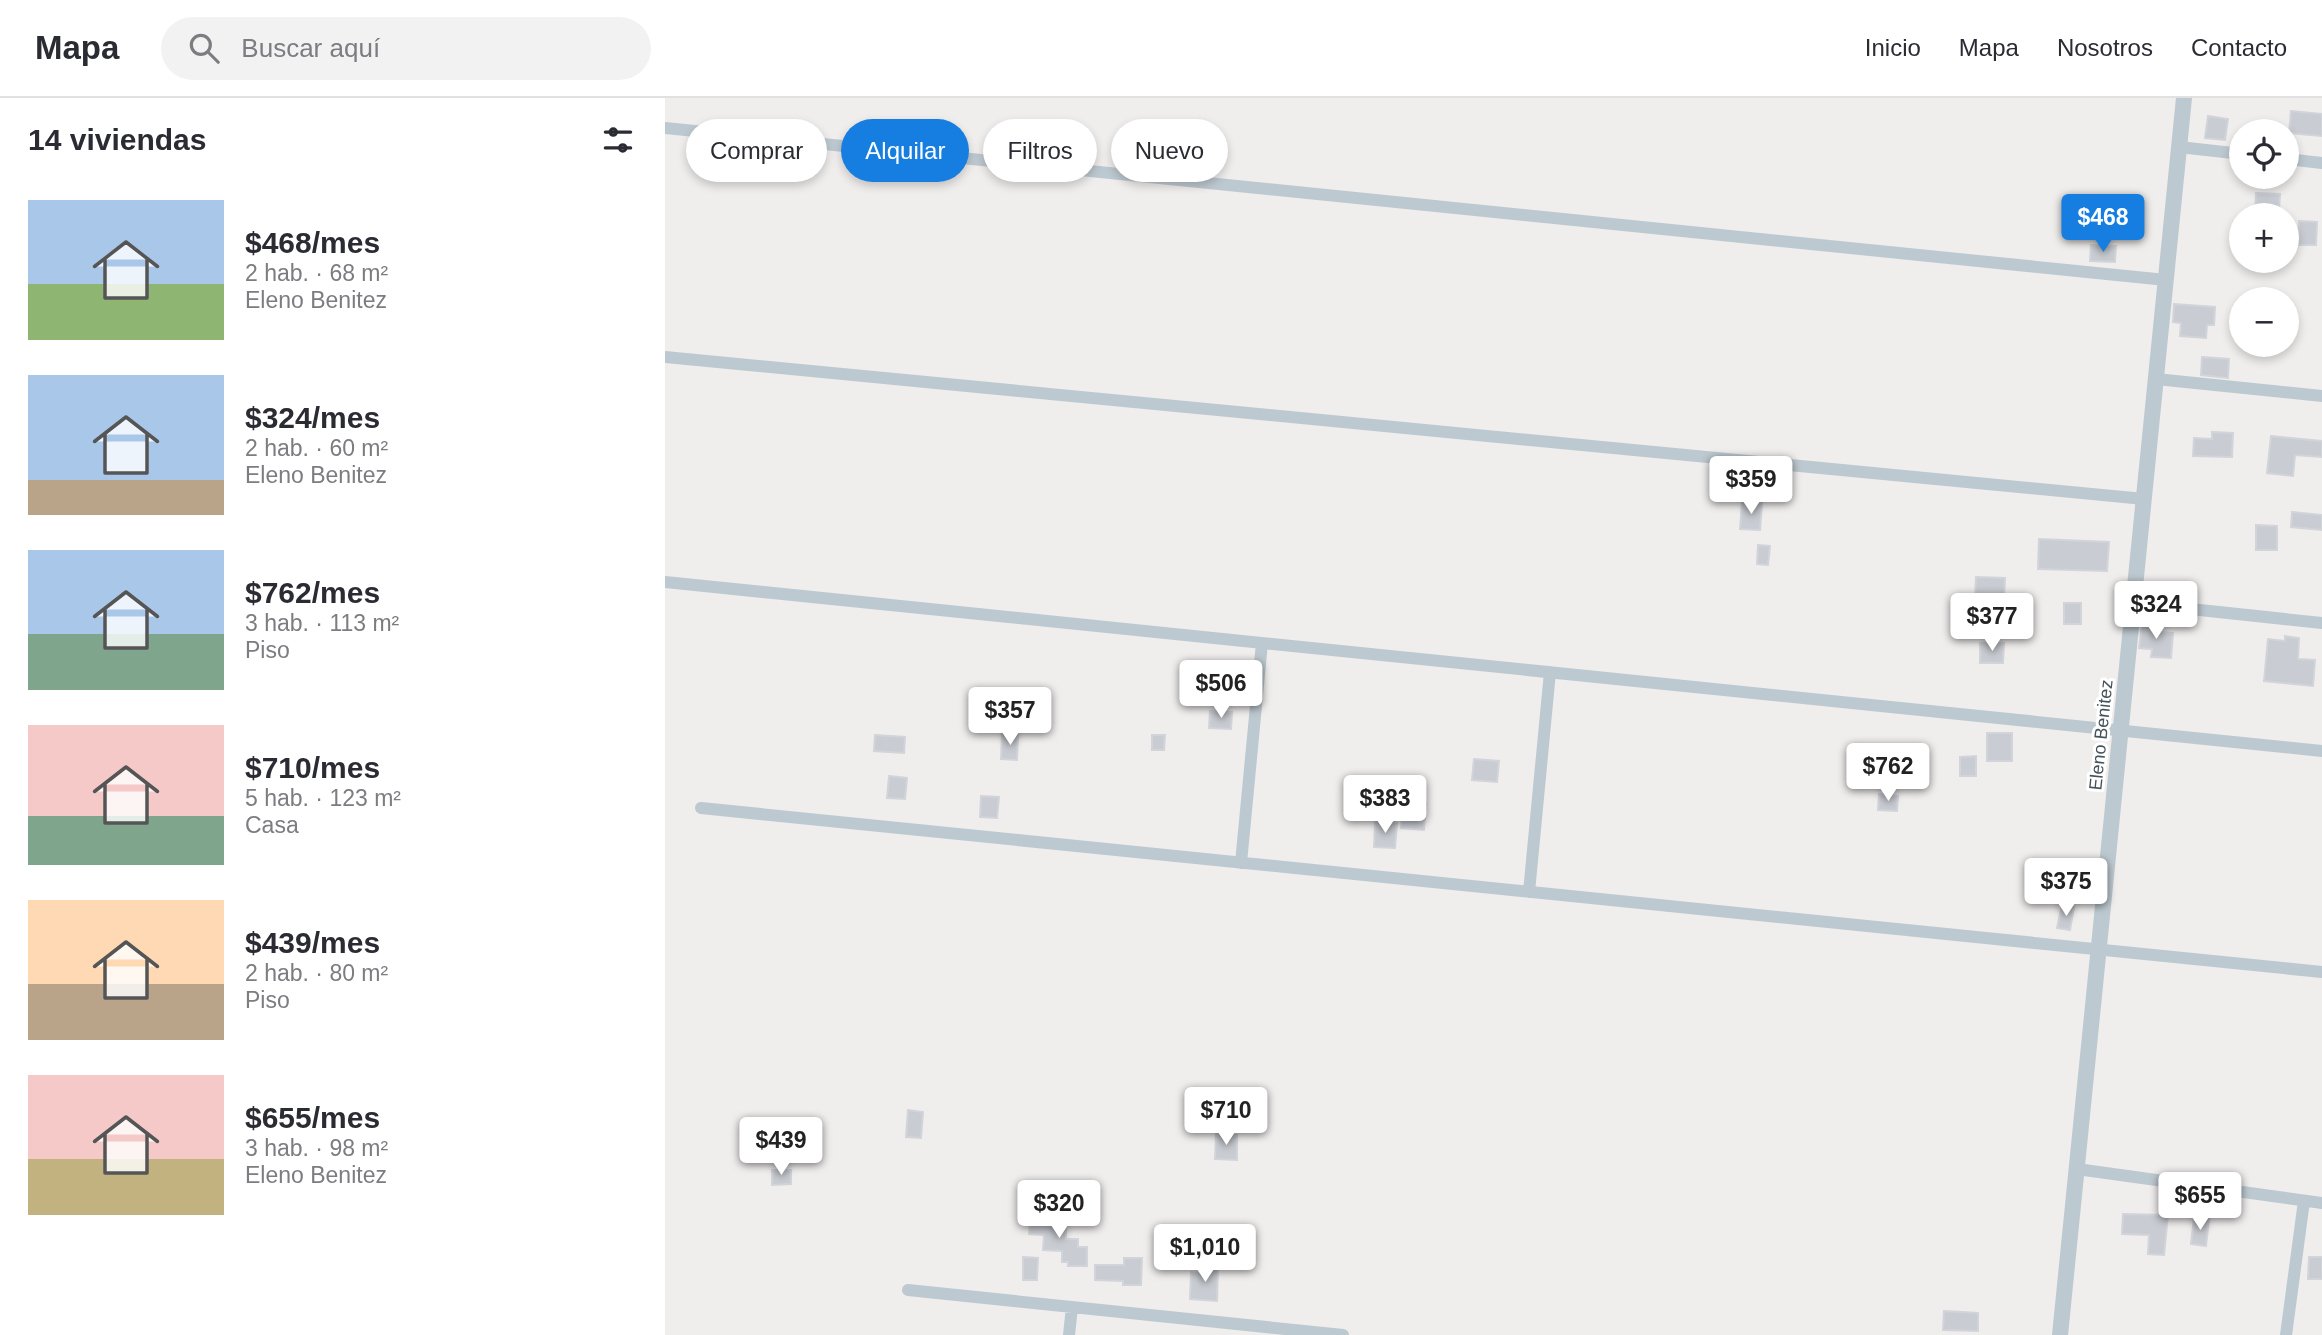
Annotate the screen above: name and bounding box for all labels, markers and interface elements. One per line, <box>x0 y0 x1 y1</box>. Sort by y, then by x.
search box <box>161 17 651 80</box>
text: Mapa <box>35 29 119 66</box>
icon: search <box>185 29 223 67</box>
text: Buscar aquí <box>241 33 380 63</box>
text: Inicio <box>1865 34 1921 61</box>
text: Mapa <box>1959 34 2019 61</box>
text: Nosotros <box>2057 34 2153 61</box>
text: Contacto <box>2191 34 2287 61</box>
chip: Comprar <box>686 119 827 182</box>
chip: Alquilar <box>841 119 969 182</box>
chip: Filtros <box>983 119 1097 182</box>
chip: Nuevo <box>1111 119 1228 182</box>
map controls <box>2229 119 2299 357</box>
button: locate <box>2229 119 2299 189</box>
icon: filters <box>599 121 637 159</box>
text: 14 viviendas <box>28 123 206 156</box>
pin: $468 <box>2062 194 2144 254</box>
button: + <box>2229 203 2299 273</box>
text: $468 <box>2077 204 2129 230</box>
text: $468/mes <box>245 226 380 259</box>
icon: home <box>84 228 168 312</box>
text: 2 hab. · 68 m² <box>245 260 388 286</box>
text: Eleno Benitez <box>245 287 387 313</box>
button: − <box>2229 287 2299 357</box>
text: $324/mes <box>245 401 380 434</box>
icon: home <box>84 403 168 487</box>
text: 2 hab. · 60 m² <box>245 435 388 461</box>
pin: $359 <box>1710 456 1792 516</box>
text: Eleno Benitez <box>245 462 387 488</box>
text: $359 <box>1725 466 1777 492</box>
text: $762/mes <box>245 576 380 609</box>
icon: home <box>84 578 168 662</box>
pin: $324 <box>2115 582 2197 641</box>
text: $324 <box>2130 591 2182 617</box>
pin: $377 <box>1951 594 2033 653</box>
text: $377 <box>1966 603 2018 629</box>
text: 3 hab. · 113 m² <box>245 610 399 636</box>
text: Piso <box>245 637 290 663</box>
pin: $506 <box>1180 660 1262 720</box>
text: $506 <box>1195 670 1247 696</box>
street label: Eleno Benitez <box>2085 679 2117 791</box>
pin: $357 <box>969 688 1051 747</box>
text: $357 <box>984 697 1036 723</box>
pin: $762 <box>1847 744 1929 803</box>
text: $710/mes <box>245 751 380 784</box>
icon: home <box>84 753 168 837</box>
text: $762 <box>1862 753 1914 779</box>
pin: $383 <box>1344 776 1426 835</box>
text: 5 hab. · 123 m² <box>245 785 401 811</box>
text: $383 <box>1359 785 1411 811</box>
text: Casa <box>245 812 299 838</box>
pin: $375 <box>2025 858 2107 918</box>
text: $375 <box>2040 868 2092 894</box>
text: $439/mes <box>245 926 380 959</box>
icon: home <box>84 928 168 1012</box>
text: 2 hab. · 80 m² <box>245 960 388 986</box>
text: Piso <box>245 987 290 1013</box>
pin: $710 <box>1185 1088 1267 1147</box>
text: $710 <box>1200 1097 1252 1123</box>
text: $655/mes <box>245 1101 380 1134</box>
icon: home <box>84 1103 168 1187</box>
pin: $439 <box>740 1118 822 1177</box>
text: $439 <box>755 1127 807 1153</box>
text: 3 hab. · 98 m² <box>245 1135 388 1161</box>
text: Eleno Benitez <box>245 1162 387 1188</box>
pin: $655 <box>2159 1172 2241 1232</box>
pin: $320 <box>1018 1180 1100 1240</box>
text: $655 <box>2174 1182 2226 1208</box>
text: $320 <box>1033 1190 1085 1216</box>
pin: $1,010 <box>1148 1224 1262 1284</box>
text: $1,010 <box>1170 1234 1240 1260</box>

